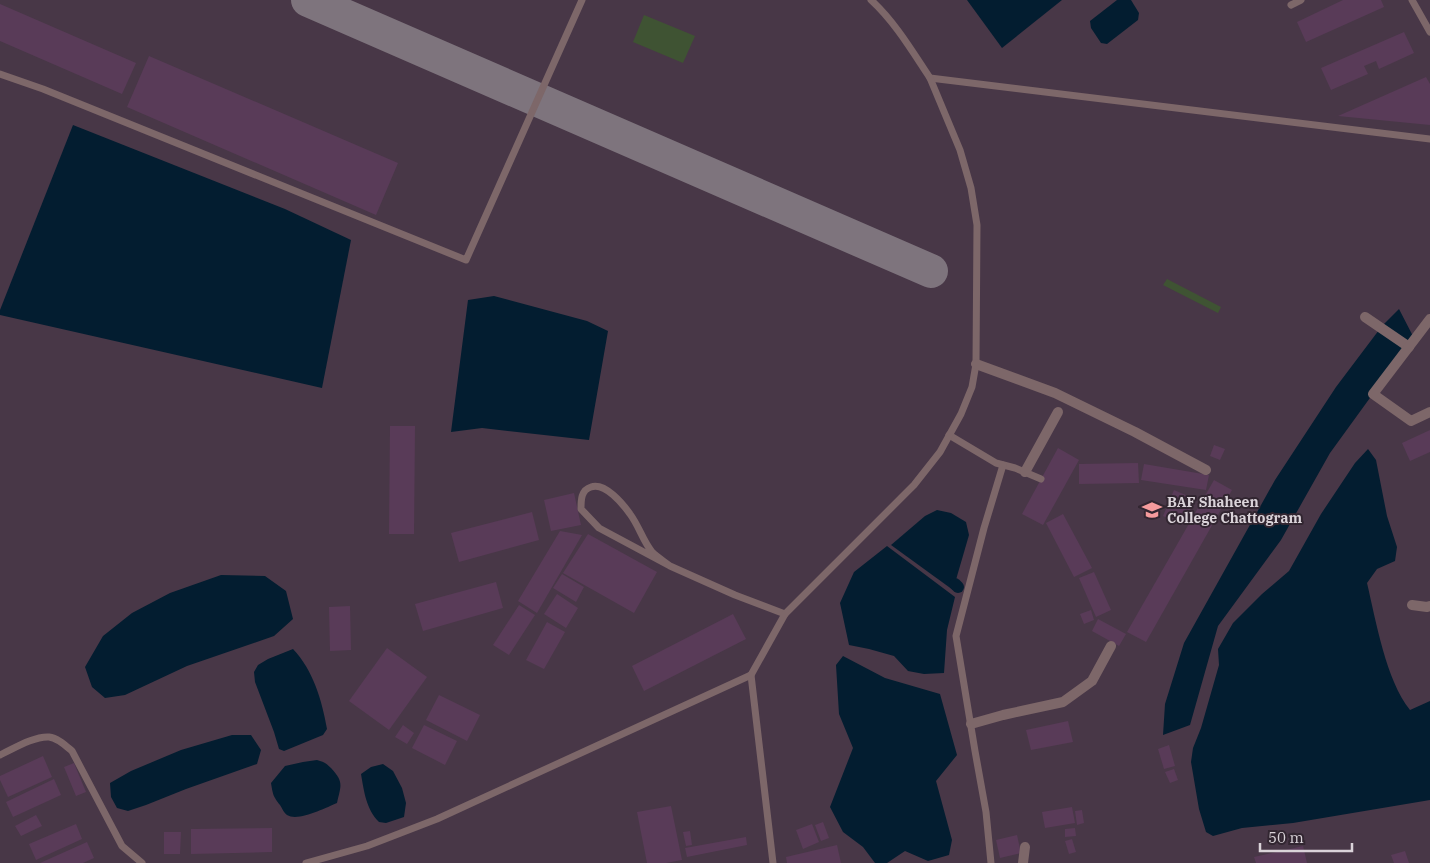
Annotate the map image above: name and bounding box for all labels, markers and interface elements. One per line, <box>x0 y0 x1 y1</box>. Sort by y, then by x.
place label: BAF Shaheen College Chattogram <box>1167 493 1302 527</box>
school or university icon: BAF Shaheen College Chattogram <box>1141 499 1163 521</box>
scale bar <box>1260 820 1352 852</box>
text: 50 m <box>1268 828 1304 847</box>

